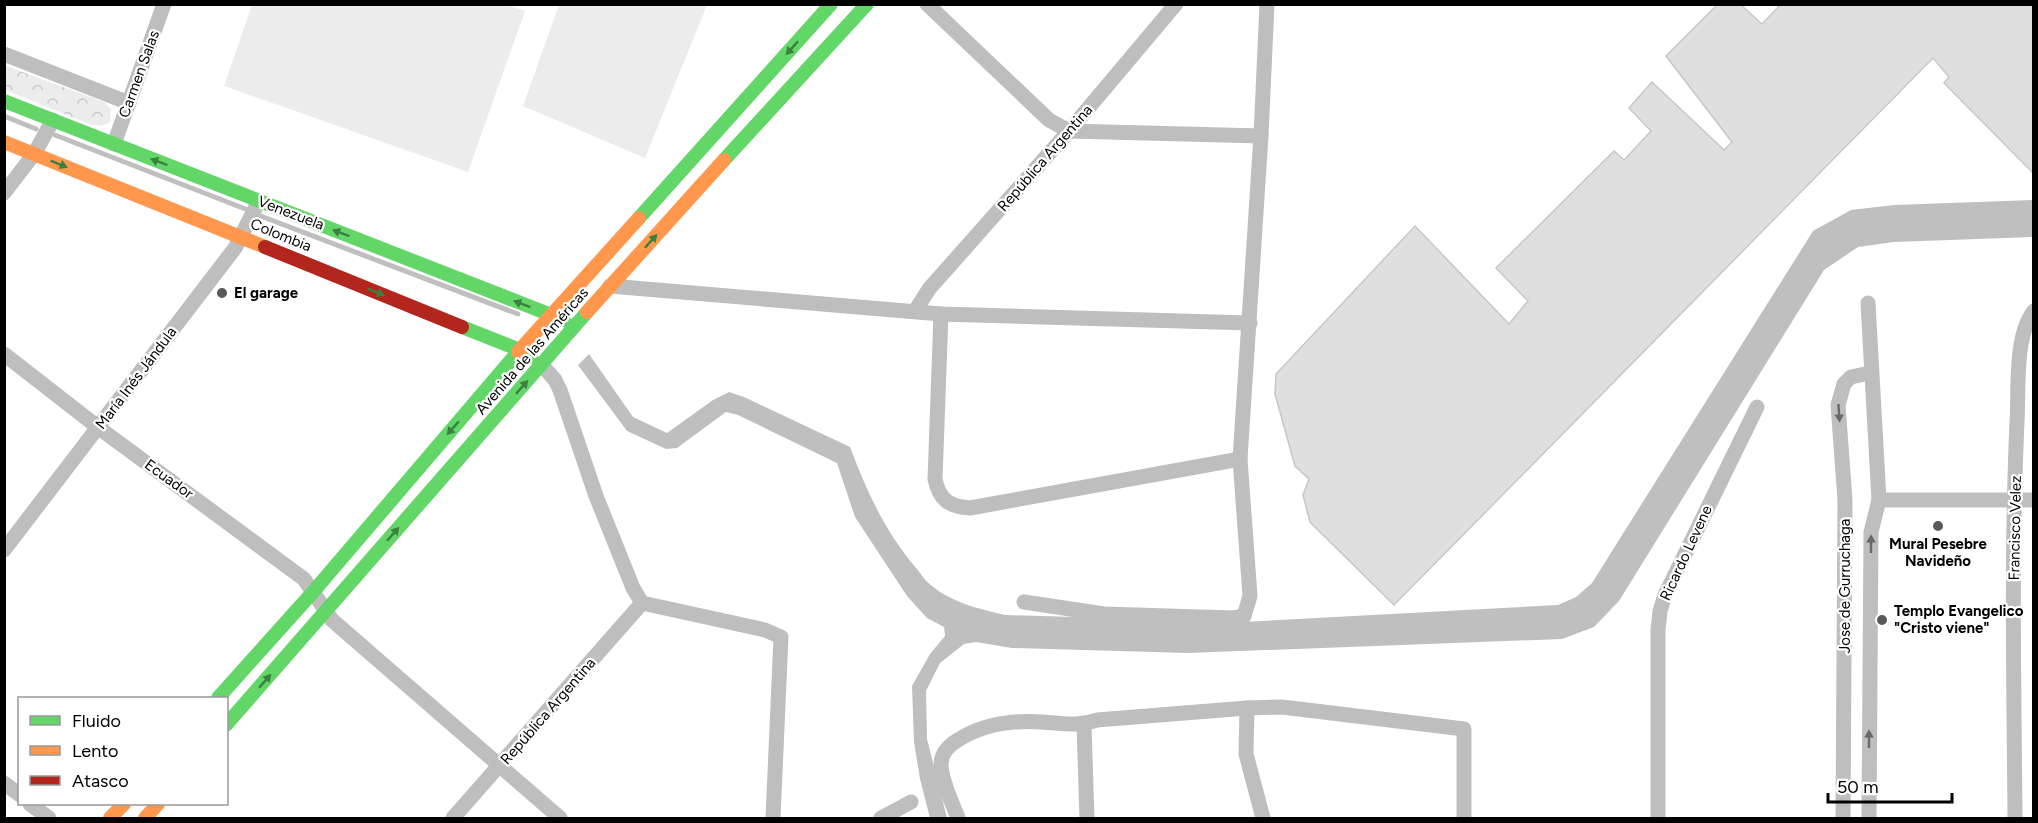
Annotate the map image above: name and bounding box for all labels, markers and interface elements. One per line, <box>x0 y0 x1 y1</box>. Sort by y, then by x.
street label: Carmen Salas <box>115 28 163 120</box>
one-way arrow <box>786 40 799 55</box>
street label: República Argentina <box>994 101 1096 215</box>
one-way arrow <box>150 157 168 166</box>
one-way arrow <box>50 160 68 169</box>
street label: Venezuela <box>255 192 327 234</box>
street label: Colombia <box>248 215 314 255</box>
one-way arrow <box>331 228 349 238</box>
one-way arrow <box>644 234 658 249</box>
place label: El garage <box>234 284 299 302</box>
street label: Avenida de las Américas <box>472 284 592 418</box>
marker: El garage <box>215 286 229 300</box>
one-way arrow <box>367 288 385 297</box>
one-way arrow <box>513 299 531 308</box>
street label: María Inés Jándula <box>92 323 180 433</box>
one-way arrow <box>515 380 529 395</box>
one-way arrow <box>1835 403 1844 422</box>
one-way arrow <box>446 420 459 436</box>
street label: Ecuador <box>141 455 197 503</box>
street label: Francisco Velez <box>2005 475 2025 581</box>
street label: Ricardo Levene <box>1656 502 1716 604</box>
street label: Jose de Gurruchaga <box>1836 519 1854 653</box>
marker: Mural Pesebre Navideño <box>1931 519 1945 533</box>
one-way arrow <box>386 527 399 542</box>
one-way arrow <box>1866 535 1876 554</box>
place label: Mural Pesebre Navideño <box>1889 535 1988 570</box>
place label: Templo Evangelico "Cristo viene" <box>1894 602 2024 637</box>
marker: Templo Evangelico "Cristo viene" <box>1875 613 1889 627</box>
street label: República Argentina <box>497 654 599 768</box>
one-way arrow <box>258 674 271 689</box>
legend <box>18 697 228 805</box>
text: Fluido <box>72 710 121 732</box>
one-way arrow <box>1865 730 1874 749</box>
text: Lento <box>72 740 118 762</box>
scale bar <box>1828 766 1952 804</box>
text: Atasco <box>72 770 129 792</box>
text: 50 m <box>1837 776 1879 798</box>

